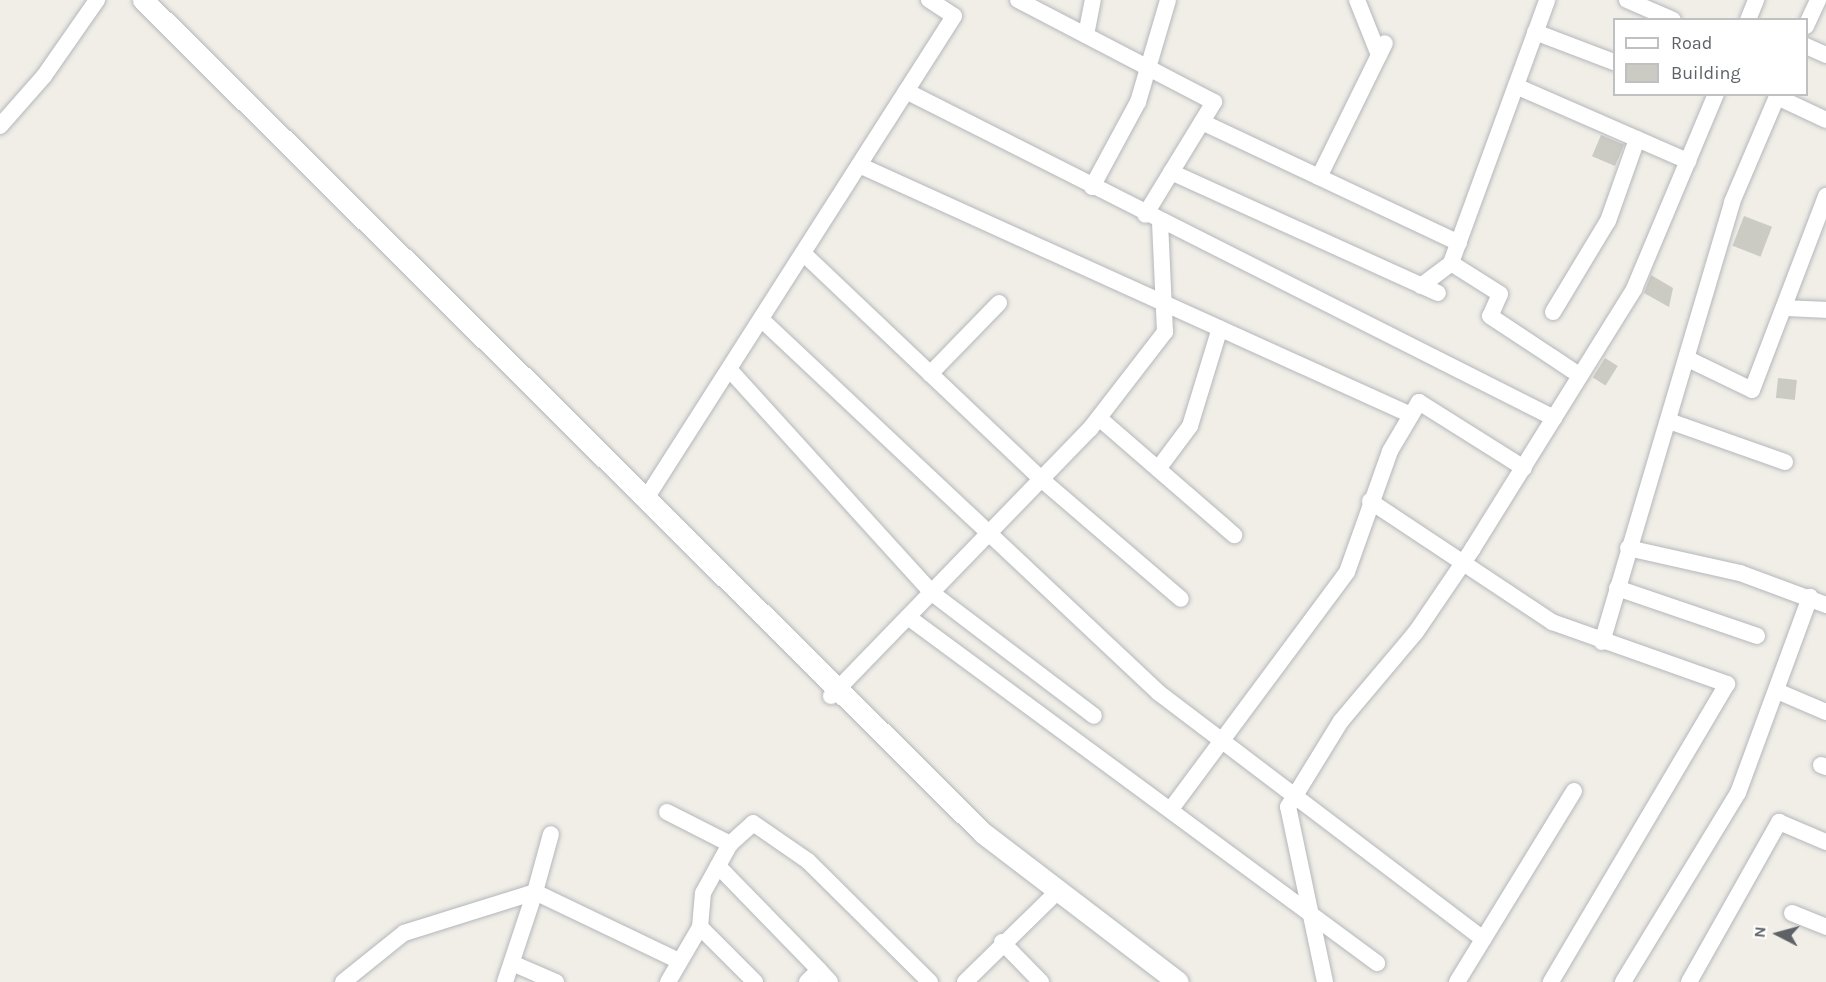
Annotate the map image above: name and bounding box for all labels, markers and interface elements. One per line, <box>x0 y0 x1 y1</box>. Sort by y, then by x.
legend <box>1613 18 1808 96</box>
text: Road <box>1671 32 1712 54</box>
text: Building <box>1671 62 1741 84</box>
north arrow <box>1748 904 1808 964</box>
text: N <box>1750 925 1770 939</box>

